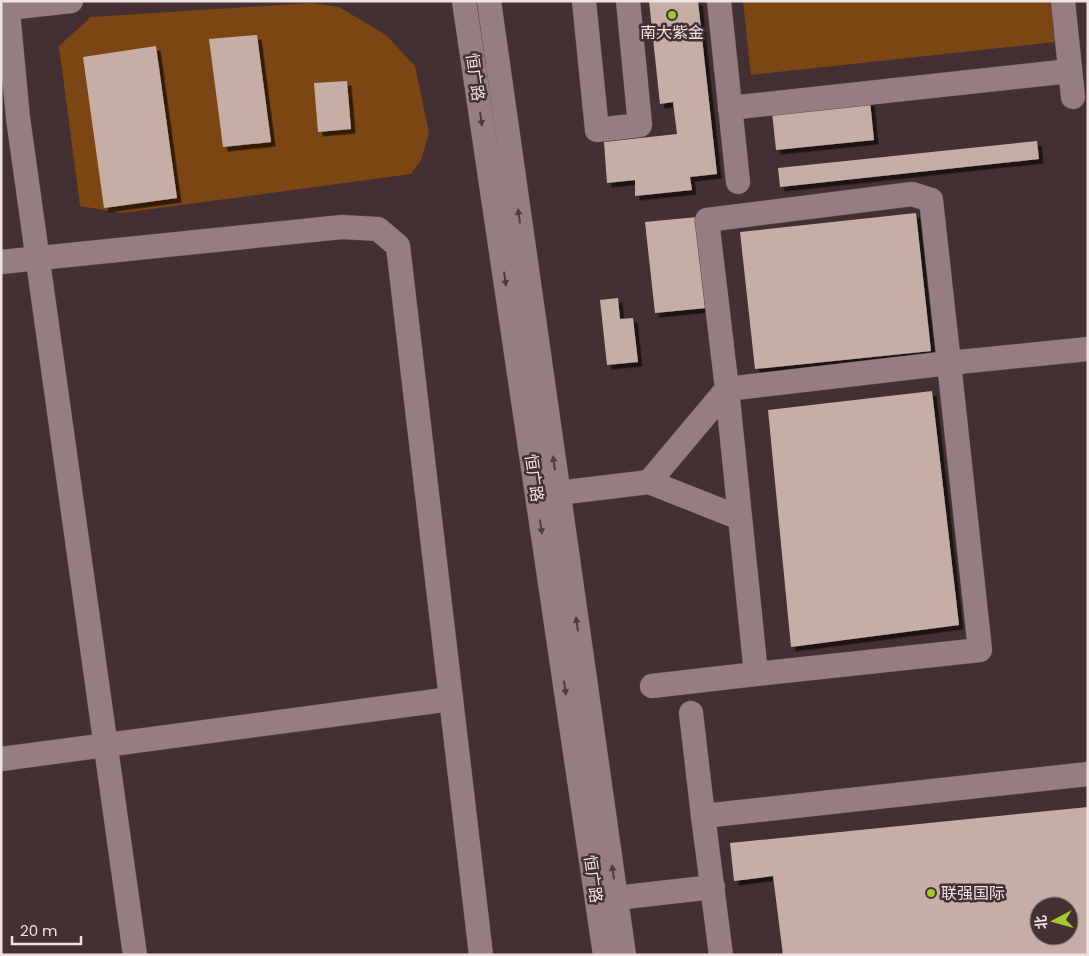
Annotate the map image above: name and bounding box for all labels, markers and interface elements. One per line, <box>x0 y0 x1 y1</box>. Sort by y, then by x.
marker: 南大紫金 <box>666 9 678 21</box>
place label: 南大紫金 <box>640 21 704 44</box>
street label: 恒广路 <box>460 52 490 102</box>
one-way arrow <box>478 111 486 127</box>
one-way arrow <box>515 208 523 224</box>
one-way arrow <box>501 272 509 288</box>
street label: 恒广路 <box>519 453 549 503</box>
one-way arrow <box>550 455 558 471</box>
one-way arrow <box>538 519 546 535</box>
one-way arrow <box>573 616 581 632</box>
one-way arrow <box>561 680 569 696</box>
street label: 恒广路 <box>578 854 608 904</box>
one-way arrow <box>608 863 616 879</box>
place label: 联强国际 <box>941 882 1005 905</box>
marker: 联强国际 <box>925 887 937 899</box>
north arrow <box>1029 896 1079 946</box>
scale bar <box>12 914 81 946</box>
text: 北 <box>1030 914 1052 930</box>
text: 20 m <box>20 920 58 941</box>

